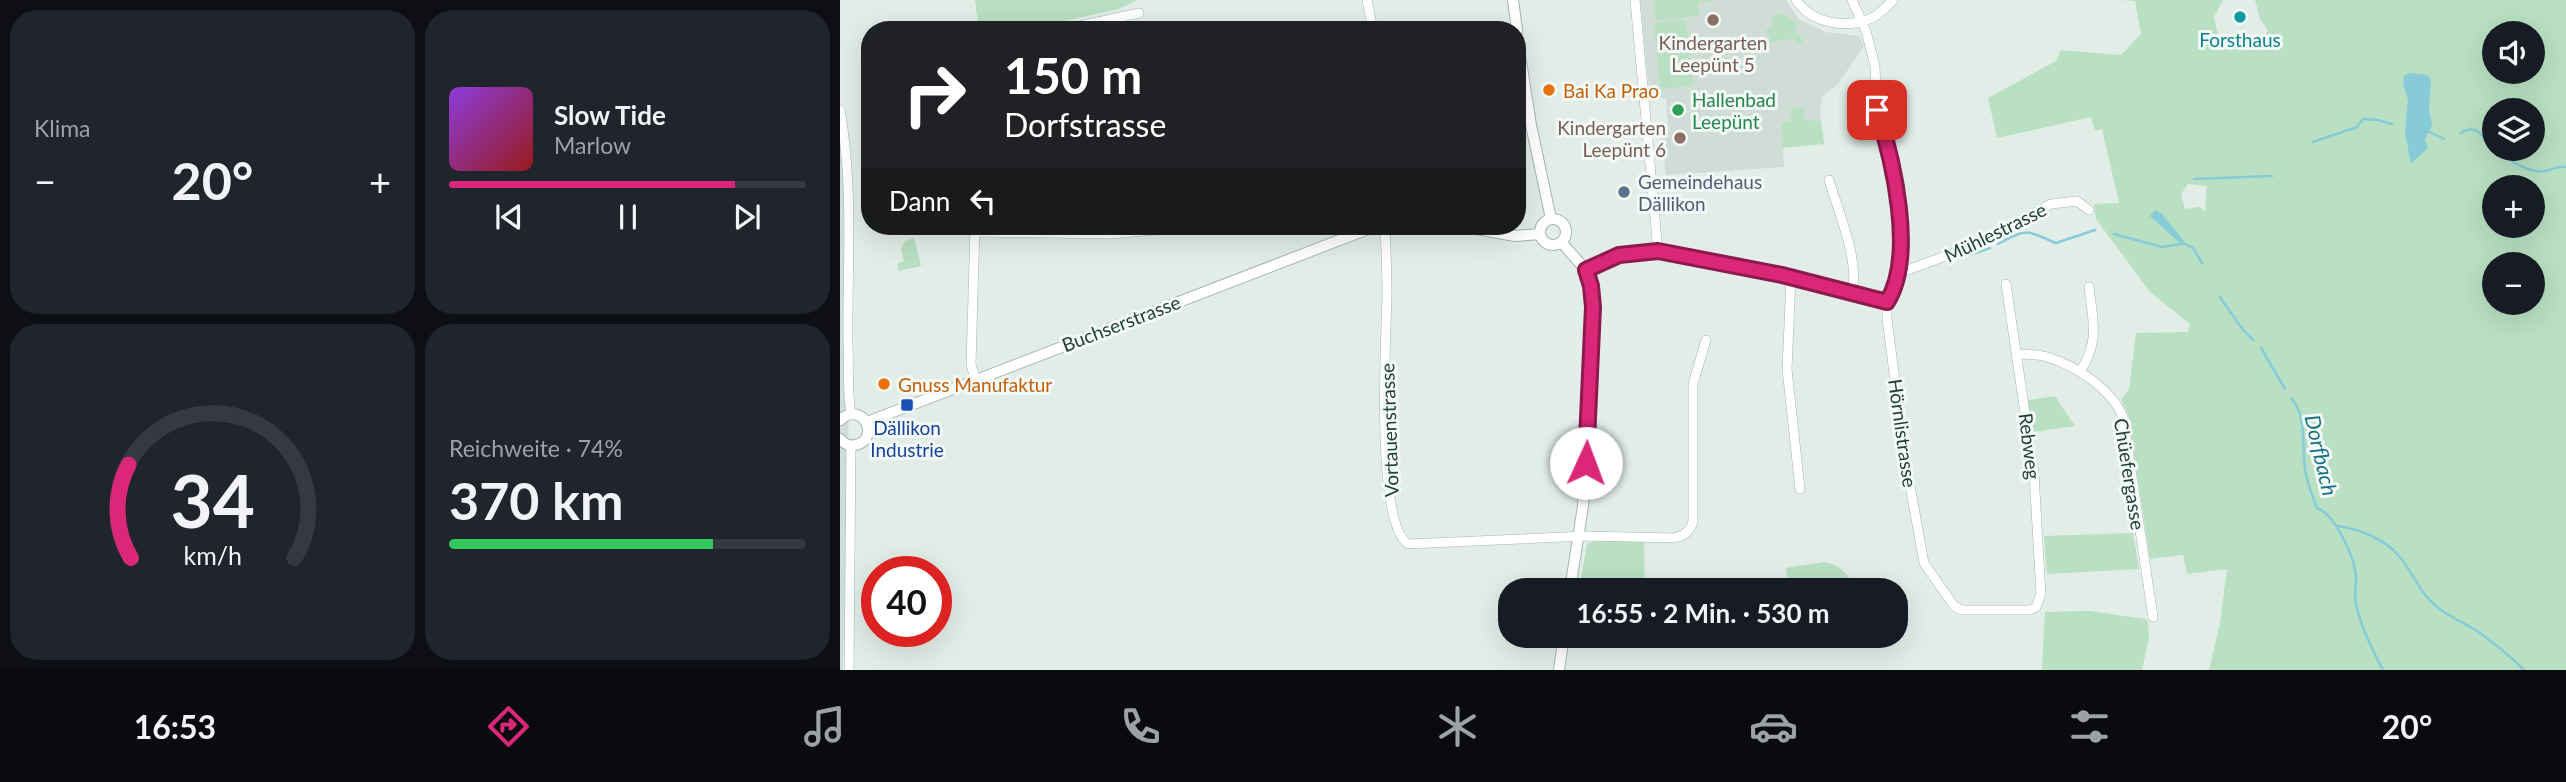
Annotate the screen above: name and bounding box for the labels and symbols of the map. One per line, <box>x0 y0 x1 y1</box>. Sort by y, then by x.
marker: Forsthaus <box>2232 9 2248 25</box>
marker: Kindergarten Leepünt 5 <box>1705 12 1721 28</box>
place label: Forsthaus <box>2199 28 2281 51</box>
place label: Kindergarten Leepünt 5 <box>1659 31 1767 76</box>
place label: Bai Ka Prao <box>1563 79 1659 102</box>
pin <box>1847 80 1907 140</box>
marker: Bai Ka Prao <box>1541 82 1557 98</box>
place label: Hallenbad Leepünt <box>1692 88 1776 133</box>
marker: Hallenbad Leepünt <box>1670 102 1686 118</box>
place label: Kindergarten Leepünt 6 <box>1557 116 1666 161</box>
marker: Kindergarten Leepünt 6 <box>1672 130 1688 146</box>
place label: Gemeindehaus Dällikon <box>1638 170 1762 215</box>
marker: Gemeindehaus Dällikon <box>1616 184 1632 200</box>
street label: Mühlestrasse <box>1940 197 2050 267</box>
street label: Buchserstrasse <box>1058 290 1184 356</box>
street label: Vortauenstrasse <box>1375 362 1403 498</box>
place label: Gnuss Manufaktur <box>898 373 1052 396</box>
marker: Gnuss Manufaktur <box>876 376 892 392</box>
street label: Hörnlistrasse <box>1884 377 1922 489</box>
marker: Dällikon Industrie <box>899 397 915 413</box>
street label: Rebweg <box>2015 412 2045 481</box>
water label: Dorfbach <box>2301 412 2343 498</box>
place label: Dällikon Industrie <box>870 416 944 461</box>
street label: Chüefergasse <box>2110 417 2150 531</box>
position arrow <box>1549 426 1623 500</box>
speed limit sign: 40 <box>861 556 952 647</box>

